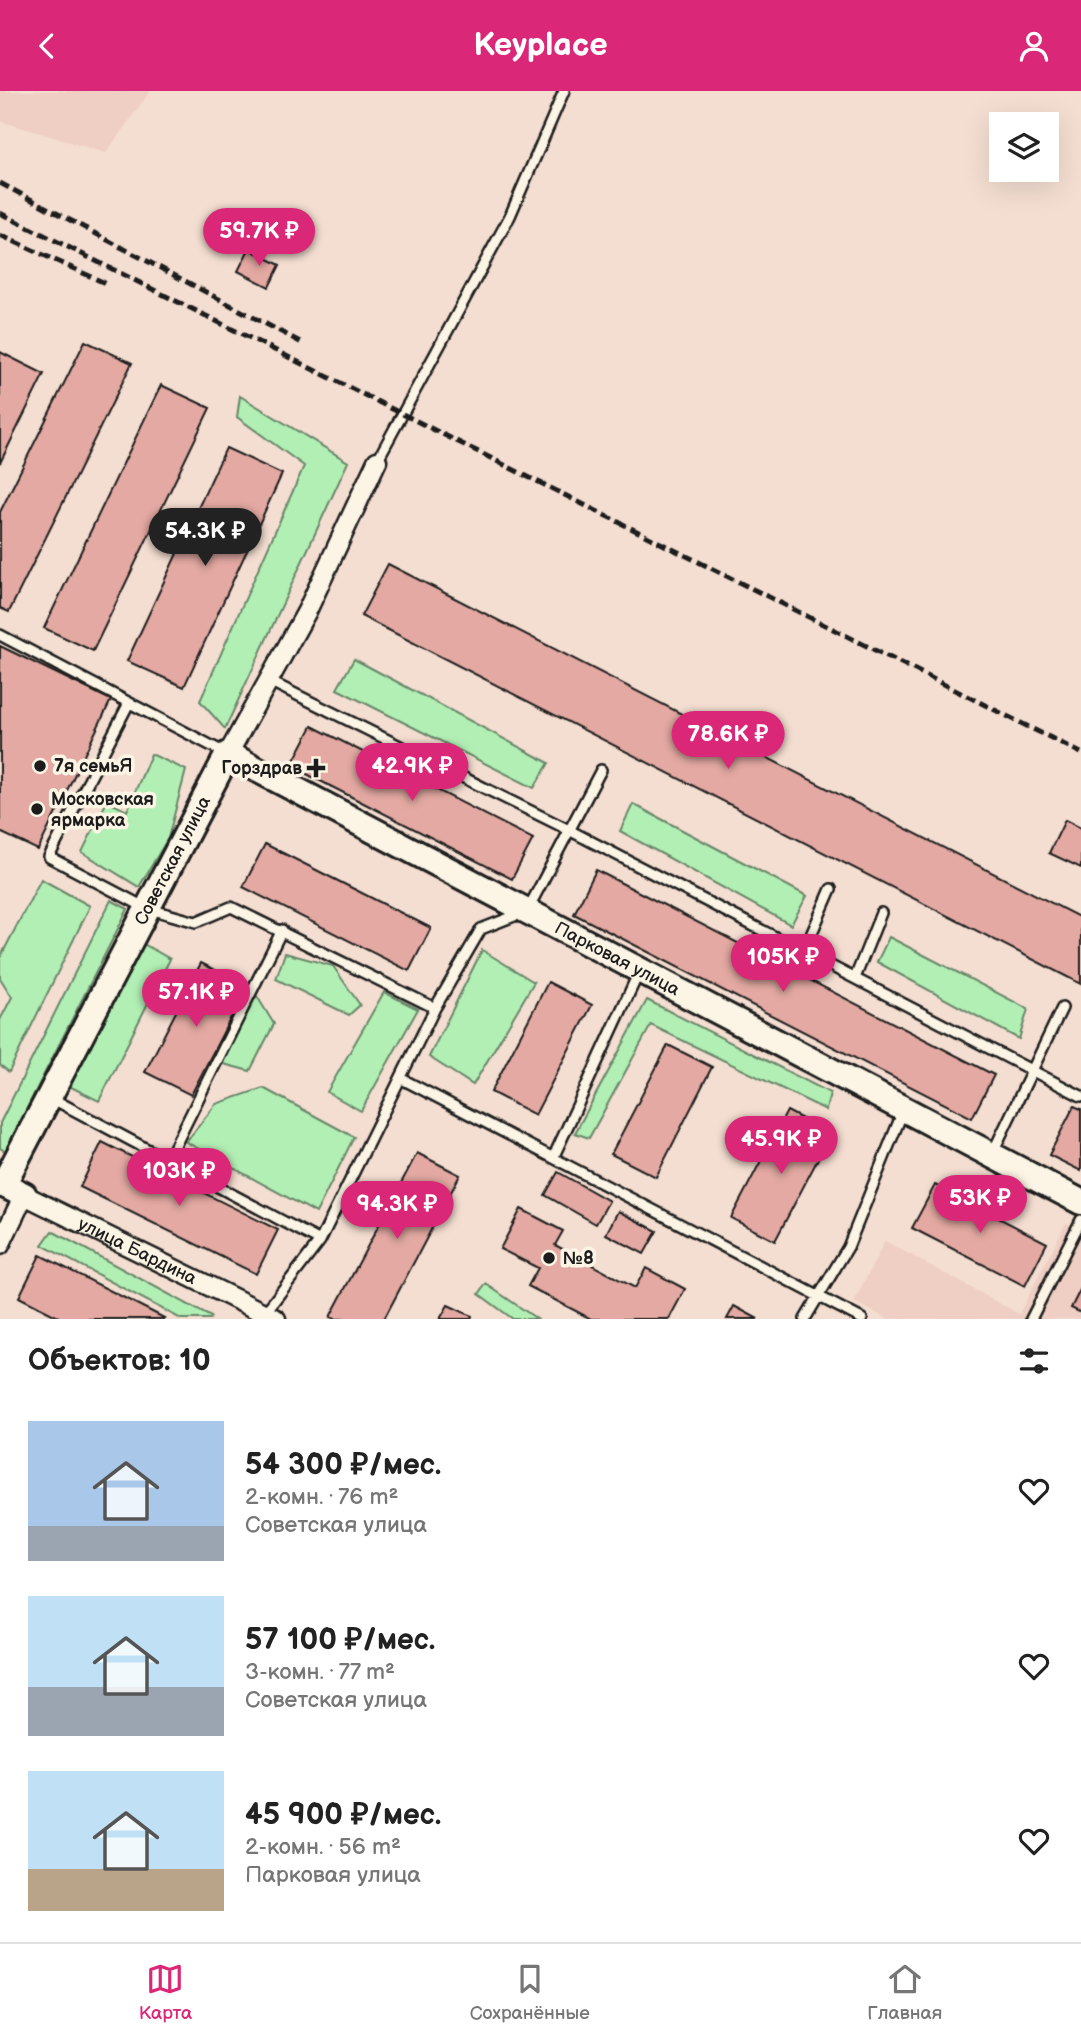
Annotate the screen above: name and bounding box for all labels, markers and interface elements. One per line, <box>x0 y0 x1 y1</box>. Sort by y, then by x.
text: Keyplace <box>473 26 608 65</box>
icon: back <box>28 27 66 65</box>
icon: person <box>1015 27 1053 65</box>
map controls <box>989 112 1059 182</box>
button: layers <box>989 112 1059 182</box>
pin: 59.7K ₽ <box>194 209 324 268</box>
text: 59.7K ₽ <box>219 217 299 245</box>
pin: 54.3K ₽ <box>140 509 270 568</box>
text: 54.3K ₽ <box>165 517 245 545</box>
pin: 78.6K ₽ <box>663 711 793 771</box>
text: 78.6K ₽ <box>688 720 768 748</box>
pin: 42.9K ₽ <box>347 743 477 803</box>
text: 42.9K ₽ <box>371 752 453 780</box>
place label: 7я семьЯ <box>54 756 133 777</box>
marker: 7я семьЯ <box>32 758 48 774</box>
place label: Горздрав <box>221 758 302 779</box>
marker: Горздрав <box>308 760 324 776</box>
place label: Московская ярмарка <box>51 789 154 831</box>
street label: Советская улица <box>131 792 215 929</box>
marker: Московская ярмарка <box>29 801 45 817</box>
street label: Парковая улица <box>551 918 683 1000</box>
pin: 105K ₽ <box>726 935 840 994</box>
text: 105K ₽ <box>747 943 819 971</box>
pin: 57.1K ₽ <box>131 969 261 1029</box>
text: 57.1K ₽ <box>158 978 234 1006</box>
pin: 45.9K ₽ <box>716 1117 846 1176</box>
text: 45.9K ₽ <box>741 1125 821 1153</box>
pin: 103K ₽ <box>122 1149 236 1208</box>
text: 103K ₽ <box>143 1157 215 1185</box>
pin: 53K ₽ <box>931 1175 1029 1235</box>
pin: 94.3K ₽ <box>332 1181 462 1241</box>
text: 53K ₽ <box>949 1184 1011 1212</box>
text: 94.3K ₽ <box>357 1190 437 1218</box>
street label: улица Бардина <box>75 1213 200 1289</box>
place label: №8 <box>563 1248 594 1269</box>
marker: №8 <box>541 1250 557 1266</box>
icon: filters <box>1015 1342 1053 1380</box>
text: Объектов: 10 <box>28 1343 211 1379</box>
text: 54 300 ₽/мес. <box>245 1447 441 1483</box>
icon: home <box>84 1449 168 1533</box>
icon: heart <box>1015 1472 1053 1510</box>
text: 2-комн. · 76 m² <box>245 1483 398 1511</box>
text: Советская улица <box>245 1511 427 1539</box>
text: 57 100 ₽/мес. <box>245 1622 435 1658</box>
icon: home <box>84 1624 168 1708</box>
icon: heart <box>1015 1647 1053 1685</box>
text: 3-комн. · 77 m² <box>245 1658 395 1686</box>
text: Советская улица <box>245 1686 427 1714</box>
text: 45 900 ₽/мес. <box>245 1797 441 1833</box>
icon: home <box>84 1799 168 1883</box>
icon: heart <box>1015 1822 1053 1860</box>
text: 2-комн. · 56 m² <box>245 1833 401 1861</box>
text: Парковая улица <box>245 1861 421 1889</box>
tab: Карта <box>139 1960 192 2025</box>
tab: Сохранённые <box>470 1960 590 2025</box>
tab: Главная <box>867 1960 942 2025</box>

